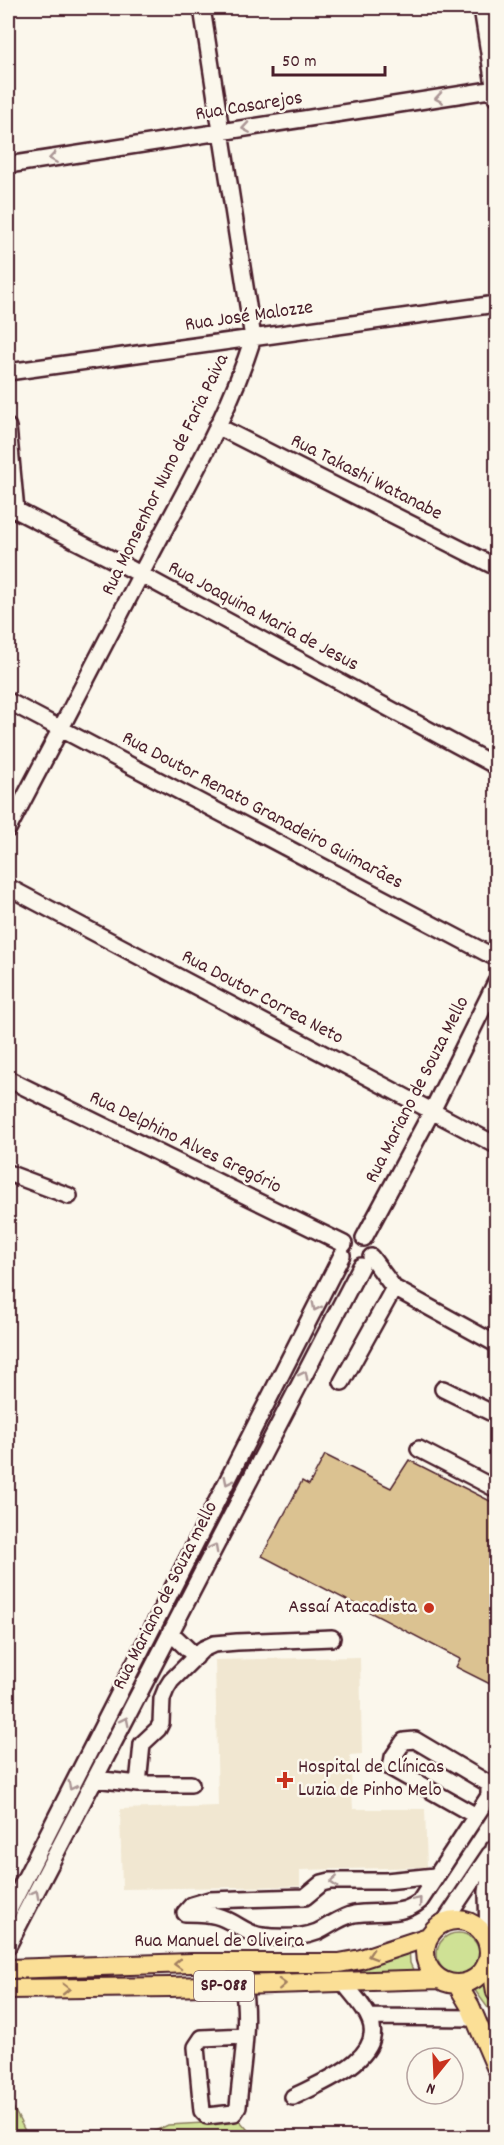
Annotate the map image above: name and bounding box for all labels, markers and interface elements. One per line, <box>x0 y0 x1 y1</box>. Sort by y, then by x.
scale bar <box>273 39 386 77</box>
text: 50 m <box>282 50 317 75</box>
street label: Rua Casarejos <box>193 85 305 129</box>
one-way arrow <box>434 91 443 103</box>
one-way arrow <box>242 122 251 134</box>
one-way arrow <box>49 152 58 164</box>
street label: Rua José Malozze <box>183 294 315 340</box>
street label: Rua Monsenhor Nuno de Faria Paiva <box>95 349 237 601</box>
street label: Rua Takashi Watanabe <box>285 428 447 528</box>
street label: Rua Joaquina Maria de Jesus <box>163 555 363 679</box>
street label: Rua Doutor Renato Granadeiro Guimarães <box>116 725 408 897</box>
street label: Rua Doutor Correa Neto <box>176 943 348 1053</box>
street label: Rua Mariano de Souza Mello <box>359 992 477 1188</box>
street label: Rua Delphino Alves Gregório <box>84 1084 286 1202</box>
one-way arrow <box>311 1301 323 1312</box>
one-way arrow <box>297 1371 308 1382</box>
one-way arrow <box>223 1475 235 1486</box>
street label: Rua Mariano de Souza mello <box>106 1497 226 1695</box>
one-way arrow <box>207 1544 218 1554</box>
place label: Assaí Atacadista <box>288 1594 418 1622</box>
marker: Assaí Atacadista <box>422 1601 436 1615</box>
one-way arrow <box>117 1717 129 1728</box>
place label: Hospital de Clínicas Luzia de Pinho Melo <box>298 1754 444 1805</box>
marker: Hospital de Clínicas Luzia de Pinho Melo <box>276 1771 294 1789</box>
one-way arrow <box>68 1779 79 1790</box>
one-way arrow <box>330 1875 339 1888</box>
one-way arrow <box>27 1890 39 1901</box>
one-way arrow <box>411 1897 422 1908</box>
street label: Rua Manuel de Oliveira <box>134 1928 304 1956</box>
one-way arrow <box>367 1948 378 1961</box>
one-way arrow <box>174 1957 183 1970</box>
road number: SP-088 <box>194 1971 254 2001</box>
one-way arrow <box>277 1978 286 1990</box>
one-way arrow <box>61 1982 70 1995</box>
north arrow <box>405 2046 465 2106</box>
text: N <box>424 2076 438 2100</box>

